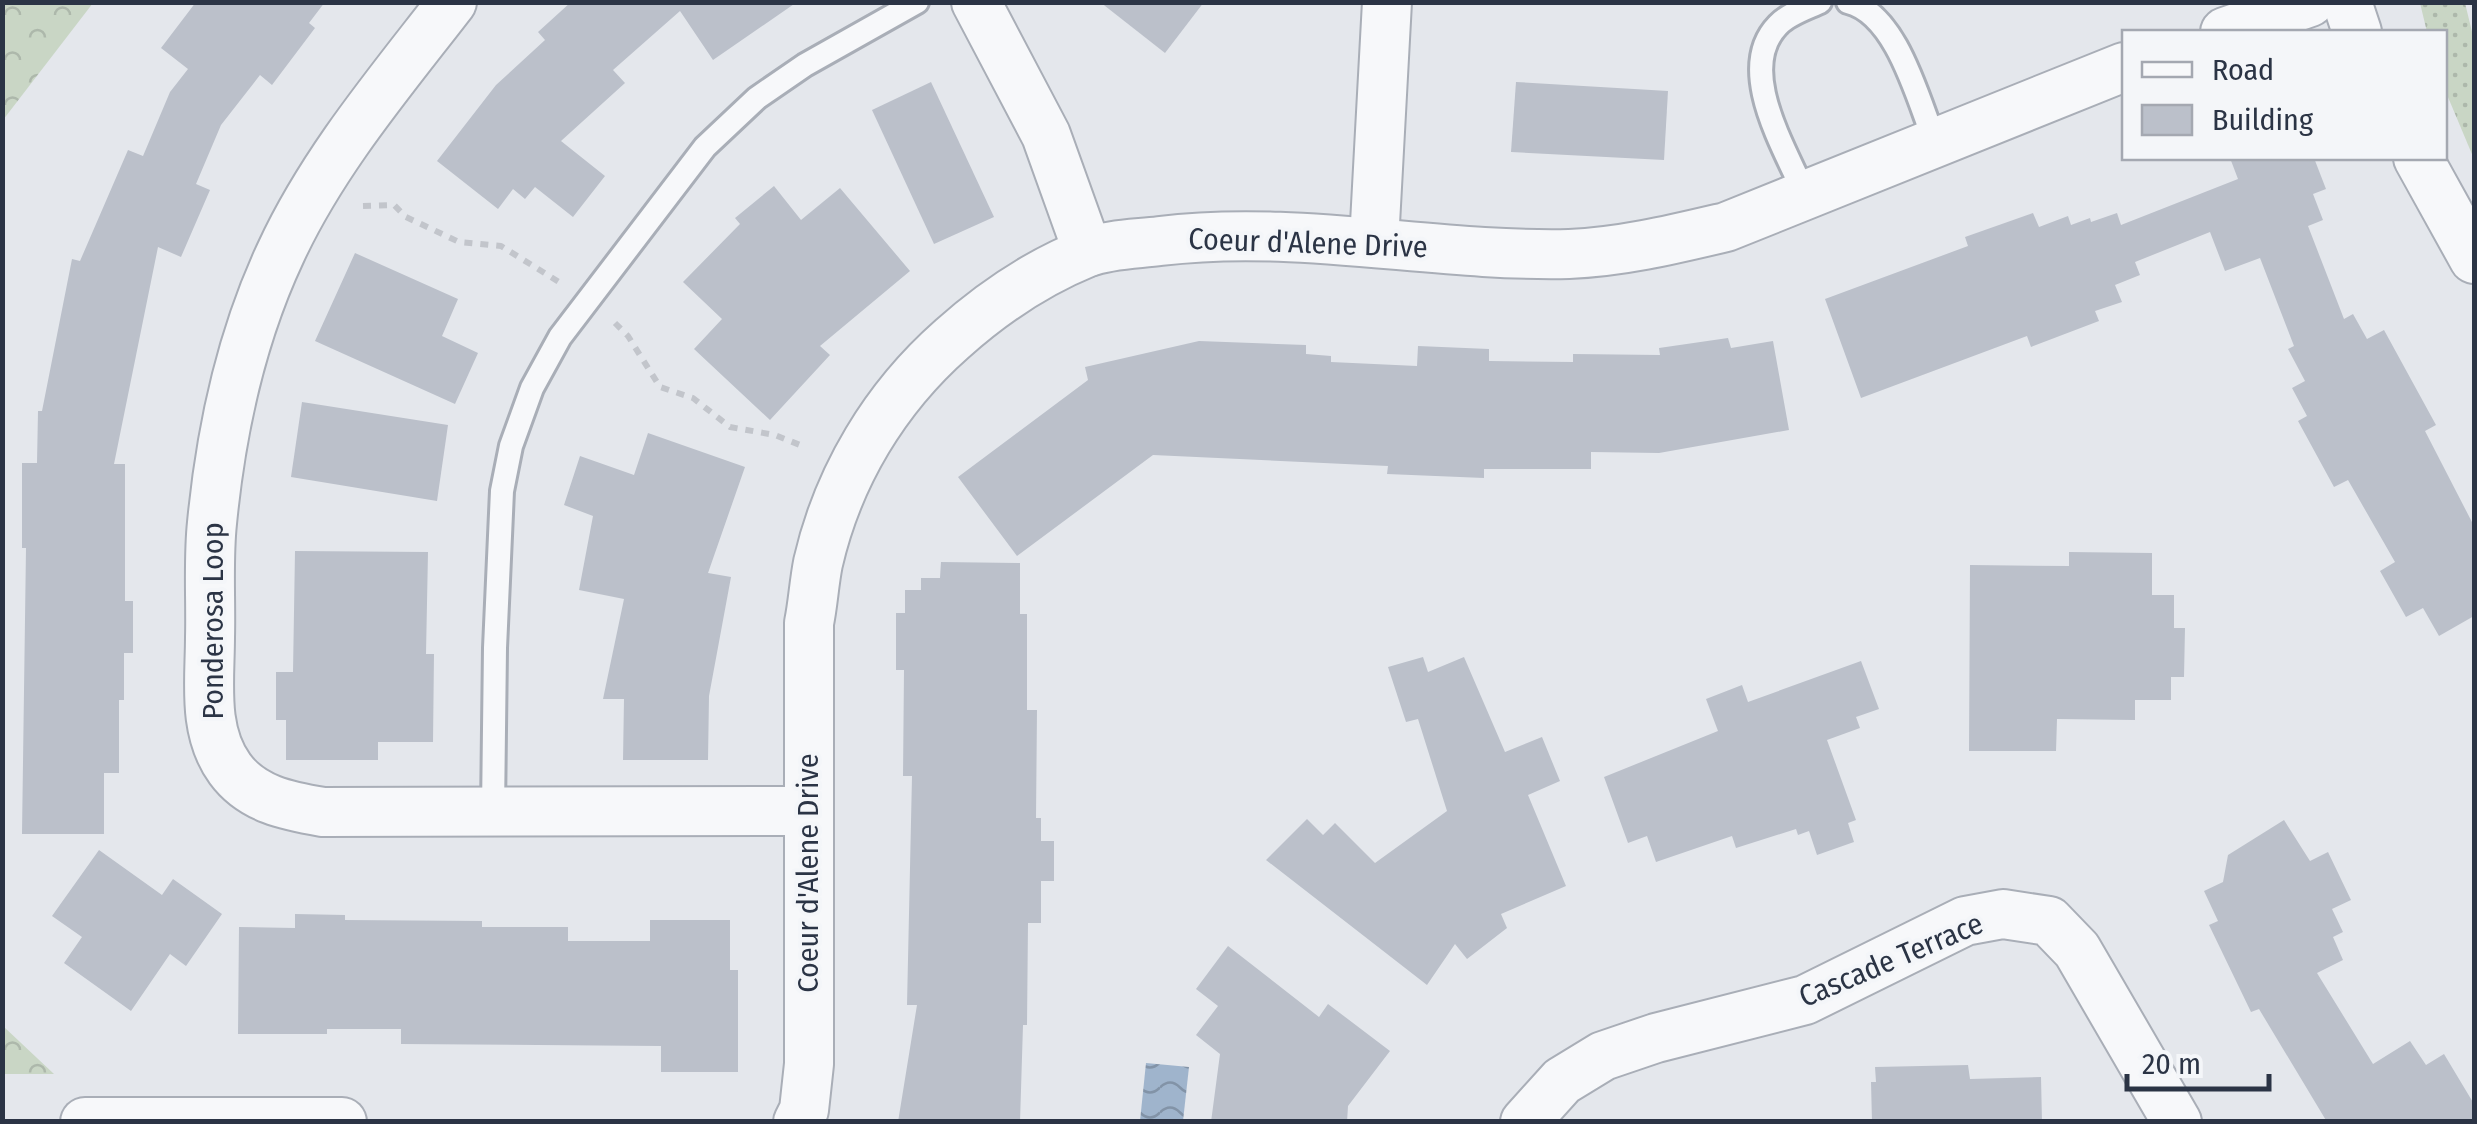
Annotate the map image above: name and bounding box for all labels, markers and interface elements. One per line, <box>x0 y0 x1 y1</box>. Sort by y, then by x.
legend <box>2122 30 2447 160</box>
text: Road <box>2212 52 2274 88</box>
text: Building <box>2212 102 2314 138</box>
street label: Coeur d'Alene Drive <box>1188 221 1428 265</box>
street label: Ponderosa Loop <box>195 522 231 720</box>
street label: Coeur d'Alene Drive <box>790 753 826 993</box>
street label: Cascade Terrace <box>1794 905 1988 1015</box>
scale bar <box>2127 1029 2270 1091</box>
text: 20 m <box>2142 1046 2201 1082</box>

